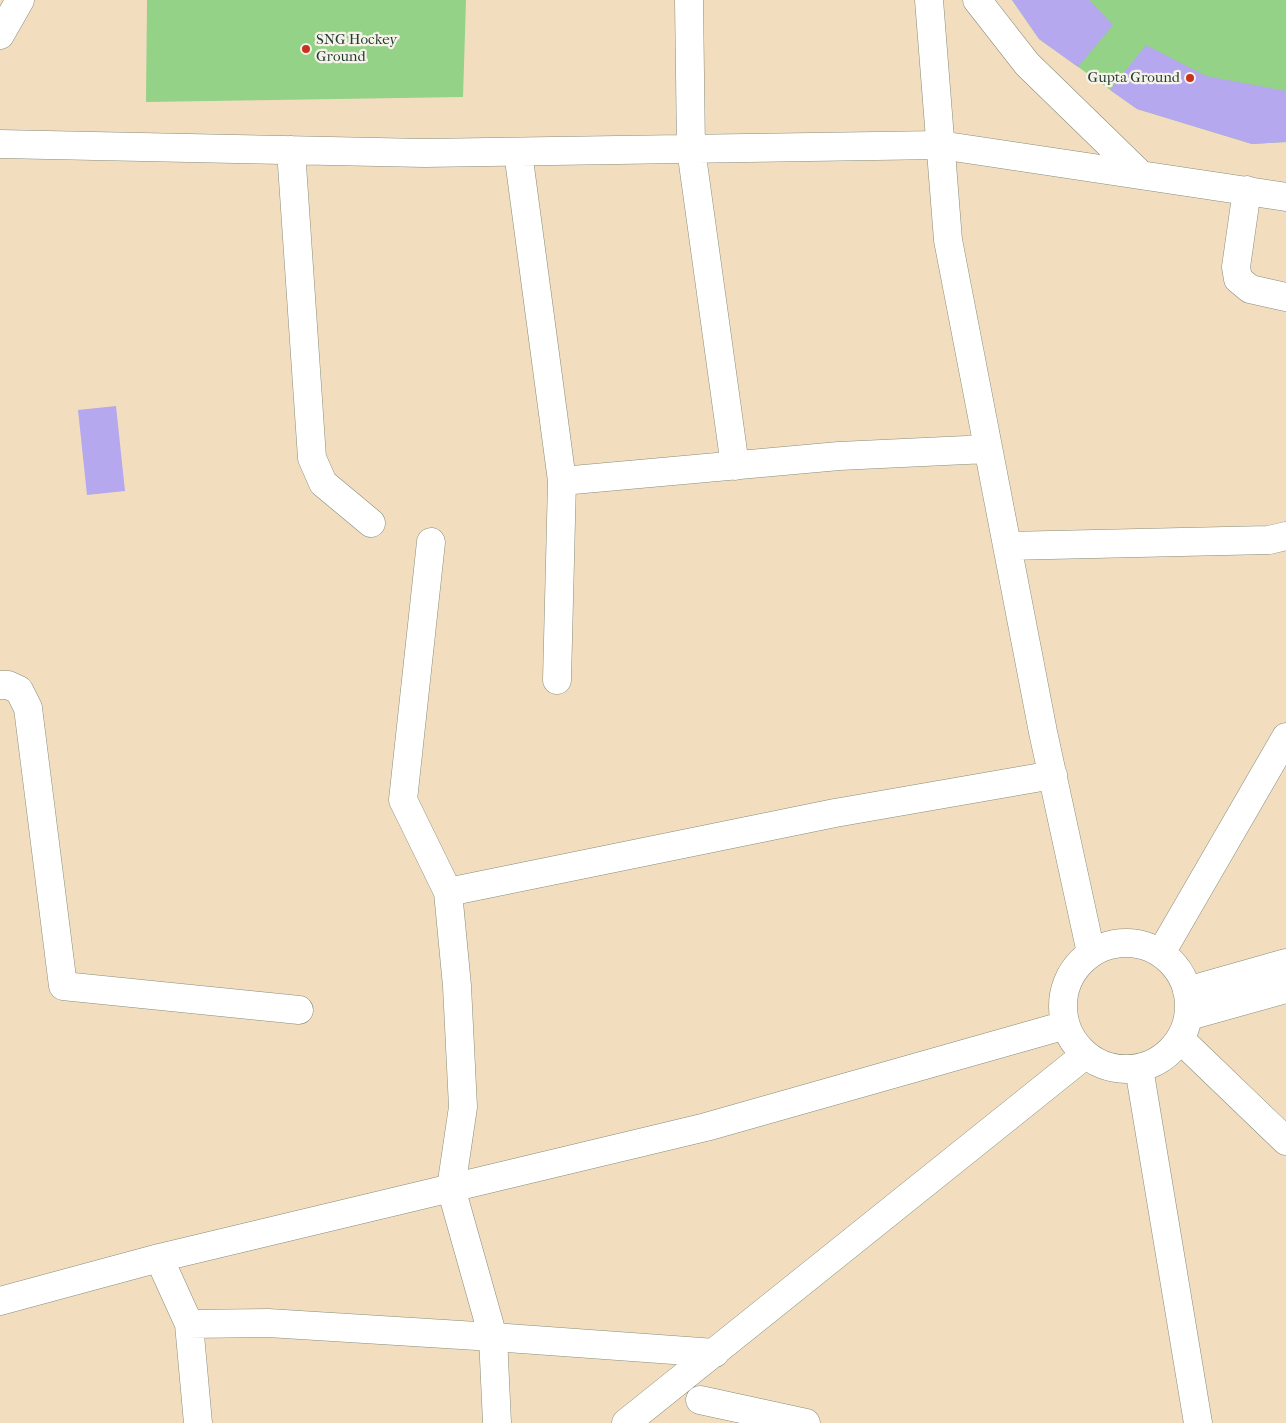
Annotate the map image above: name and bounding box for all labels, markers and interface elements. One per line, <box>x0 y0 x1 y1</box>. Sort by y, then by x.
place label: SNG Hockey Ground <box>316 31 397 66</box>
marker: SNG Hockey Ground <box>300 43 312 55</box>
place label: Gupta Ground <box>1088 69 1180 87</box>
marker: Gupta Ground <box>1184 72 1196 84</box>

